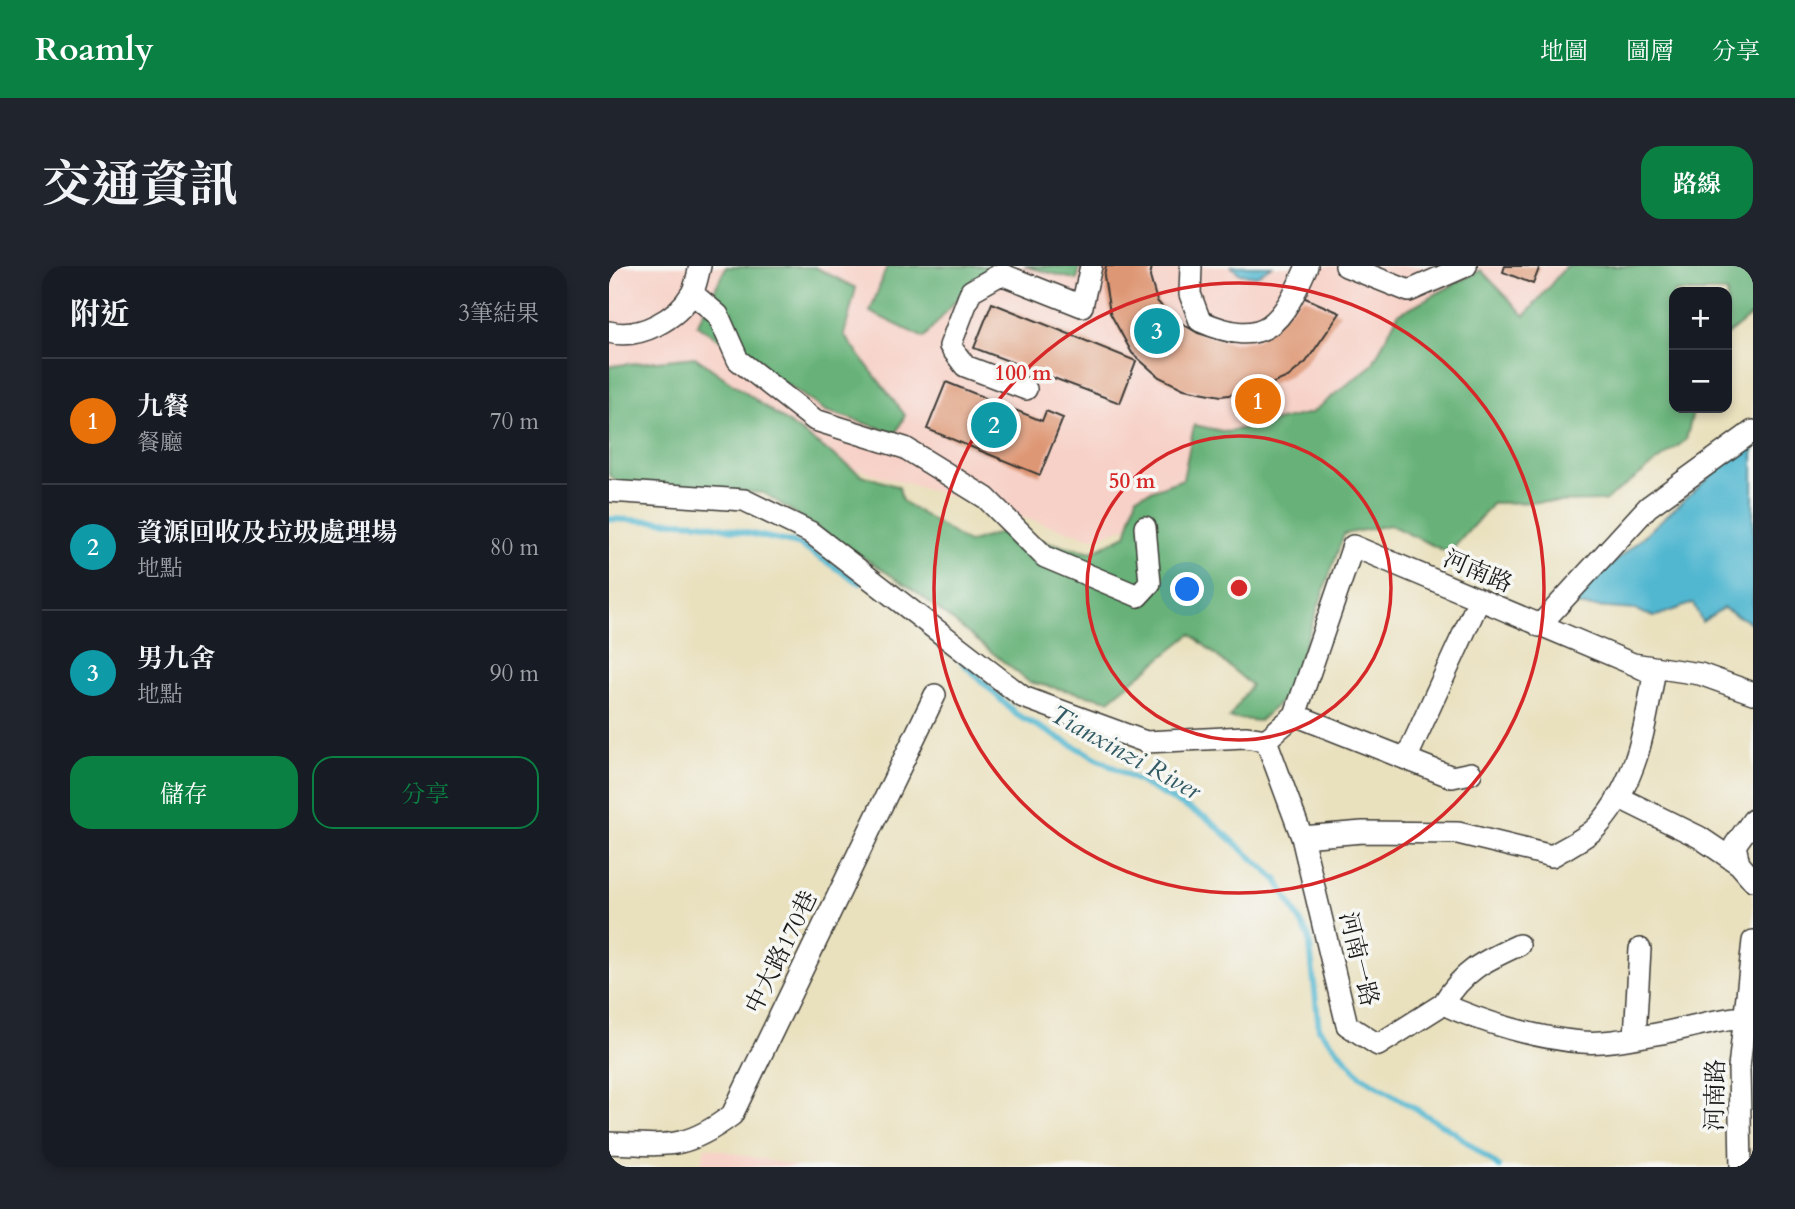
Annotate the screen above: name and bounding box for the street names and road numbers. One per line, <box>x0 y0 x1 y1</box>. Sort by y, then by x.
street label: 河南路 <box>1438 542 1517 601</box>
street label: 中大路170巷 <box>737 885 825 1019</box>
street label: 河南一路 <box>1331 909 1386 1010</box>
street label: 河南路 <box>1698 1059 1733 1131</box>

